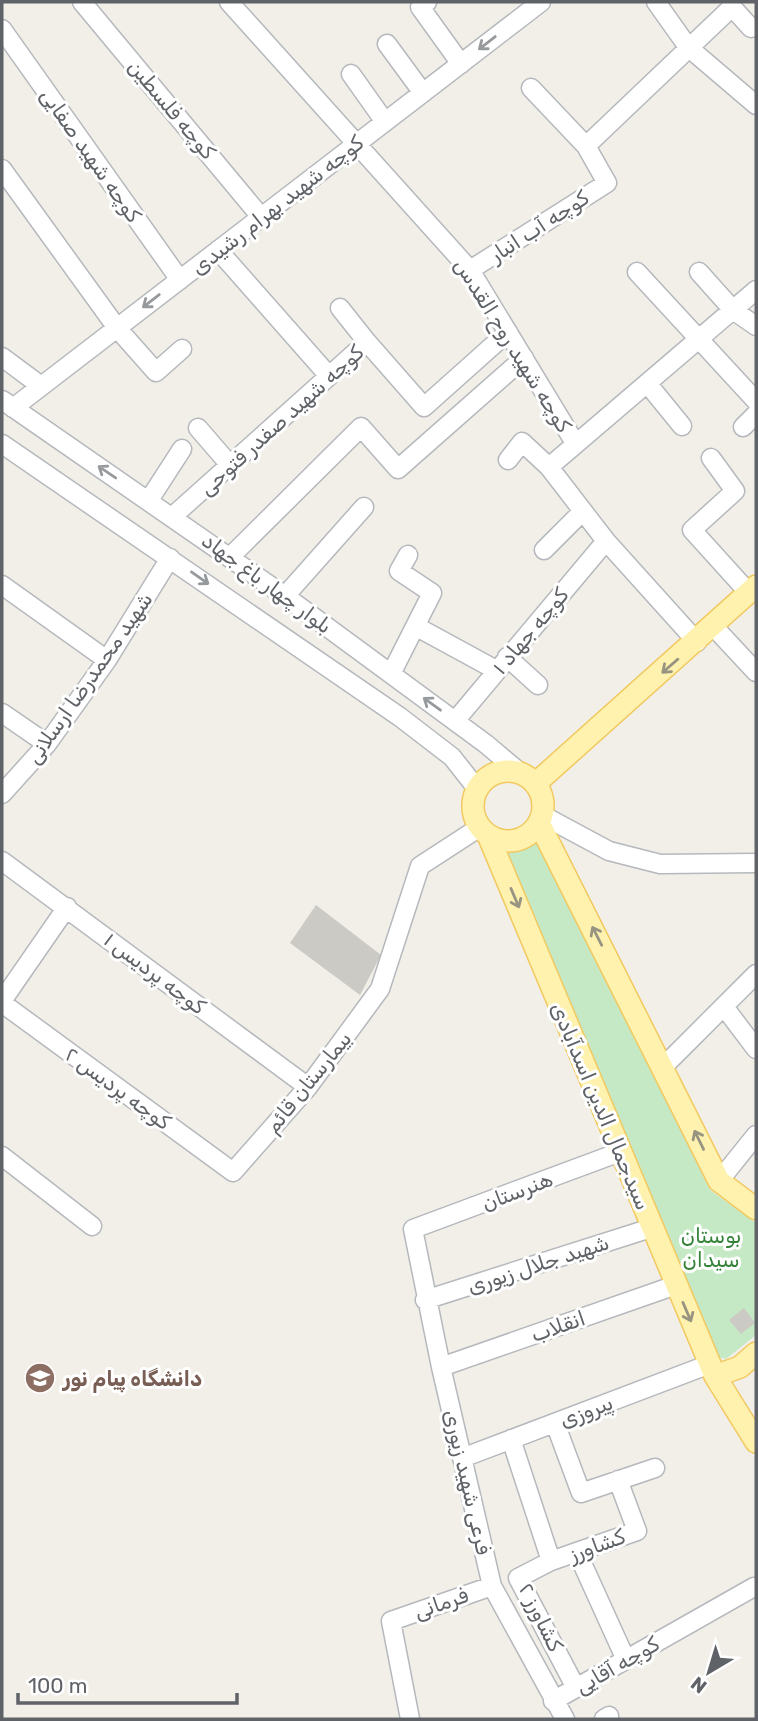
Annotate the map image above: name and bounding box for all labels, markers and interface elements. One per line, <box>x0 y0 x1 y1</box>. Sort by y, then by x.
one-way arrow <box>478 36 497 51</box>
street label: کوچه فلسطین <box>122 54 221 165</box>
street label: کوچه شهید صفایی <box>35 83 147 228</box>
street label: کوچه شهید بهرام رشیدی <box>186 130 369 281</box>
street label: کوچه آب انبار <box>483 184 594 269</box>
street label: کوچه شهید روح القدس <box>448 253 577 438</box>
one-way arrow <box>143 294 161 309</box>
street label: کوچه شهید صفدر فتوحی <box>194 339 369 501</box>
one-way arrow <box>98 465 117 479</box>
street label: بلوار چهار باغ جهاد <box>196 527 337 640</box>
one-way arrow <box>190 571 209 585</box>
street label: کوچه جهاد ۱ <box>487 582 574 680</box>
street label: شهید محمدرضا ارسلانی <box>20 587 158 769</box>
one-way arrow <box>661 658 679 674</box>
one-way arrow <box>423 697 442 711</box>
one-way arrow <box>509 887 522 908</box>
one-way arrow <box>589 926 603 947</box>
street label: کوچه پردیس ۱ <box>98 927 211 1021</box>
street label: سیدجمال الدین اسدآبادی <box>546 998 656 1214</box>
street label: بیمارستان قائم <box>259 1026 358 1139</box>
street label: کوچه پردیس ۲ <box>59 1041 176 1137</box>
one-way arrow <box>691 1130 705 1151</box>
street label: هنرستان <box>478 1166 556 1216</box>
park label: بوستان سیدان <box>681 1223 741 1272</box>
street label: شهید جلال زیوری <box>464 1229 612 1299</box>
one-way arrow <box>681 1300 694 1322</box>
street label: انقلاب <box>528 1305 588 1347</box>
school or university icon: دانشگاه پیام نور <box>23 1361 57 1395</box>
place label: دانشگاه پیام نور <box>61 1366 202 1393</box>
street label: پیروزی <box>556 1389 617 1434</box>
street label: فرعی شهید زیوری <box>439 1407 497 1557</box>
street label: کشاورز <box>564 1523 629 1568</box>
street label: کشاورز ۲ <box>513 1579 568 1656</box>
street label: فرمانی <box>411 1582 472 1624</box>
street label: کوچه آقایی <box>571 1631 664 1700</box>
north arrow <box>674 1637 744 1707</box>
scale bar <box>18 1662 236 1706</box>
text: N <box>686 1672 711 1698</box>
text: 100 m <box>28 1673 87 1698</box>

